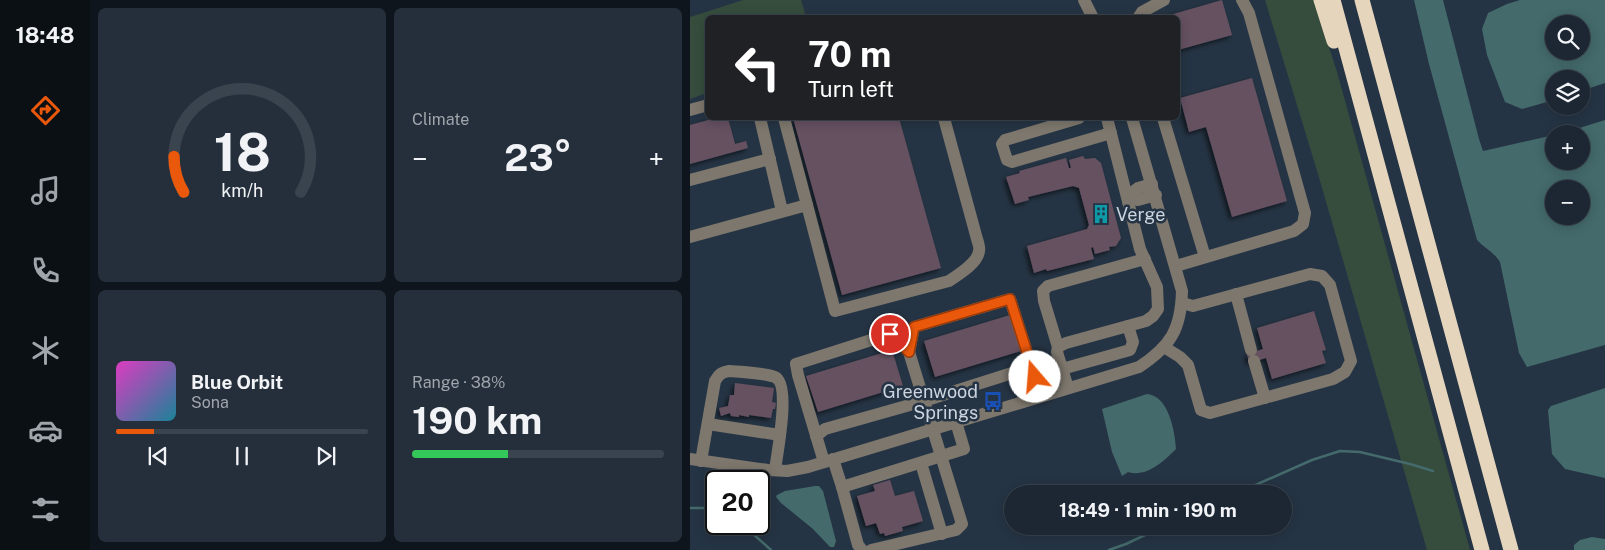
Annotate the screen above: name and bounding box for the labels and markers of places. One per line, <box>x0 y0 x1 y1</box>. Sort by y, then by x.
building icon: Verge <box>1090 203 1112 225</box>
place label: Verge <box>1116 204 1165 225</box>
pin <box>869 313 911 355</box>
place label: Greenwood Springs <box>882 381 978 423</box>
bus stop icon: Greenwood Springs <box>982 390 1004 412</box>

